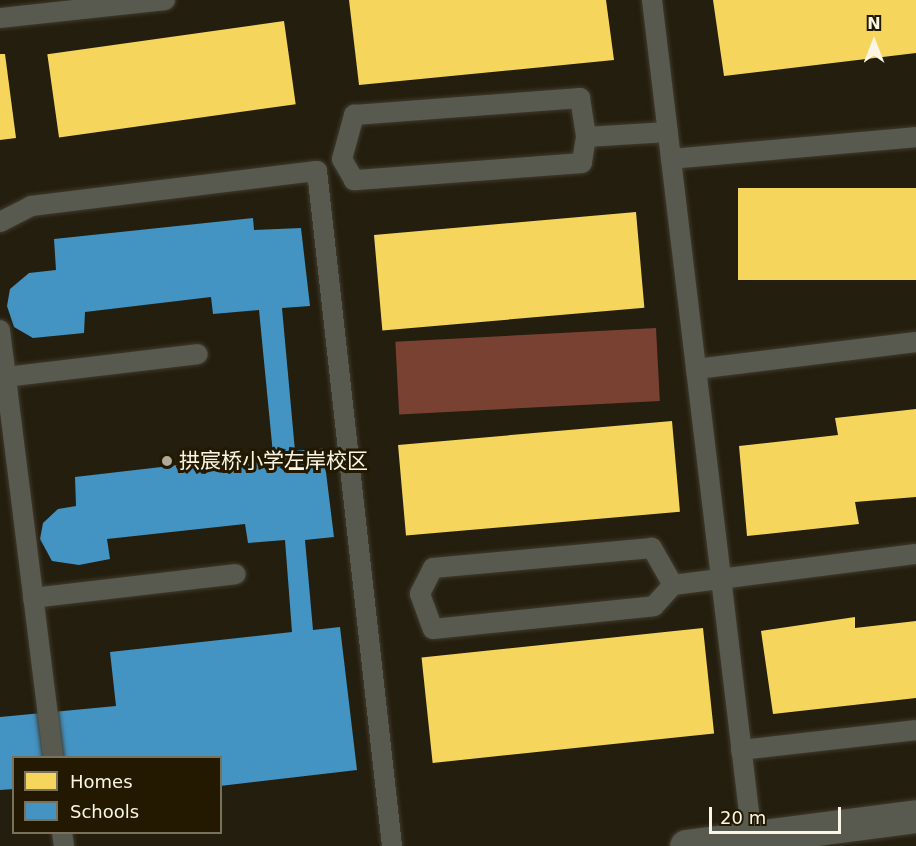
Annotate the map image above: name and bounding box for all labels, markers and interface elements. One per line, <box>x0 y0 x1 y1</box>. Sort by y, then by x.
north arrow <box>844 12 904 72</box>
text: N <box>867 14 881 33</box>
place label: 拱宸桥小学左岸校区 <box>179 448 368 474</box>
marker: 拱宸桥小学左岸校区 <box>160 454 174 468</box>
legend <box>12 756 222 834</box>
text: Homes <box>70 771 133 792</box>
scale bar <box>712 795 844 833</box>
text: Schools <box>70 801 139 822</box>
text: 20 m <box>720 807 766 828</box>

